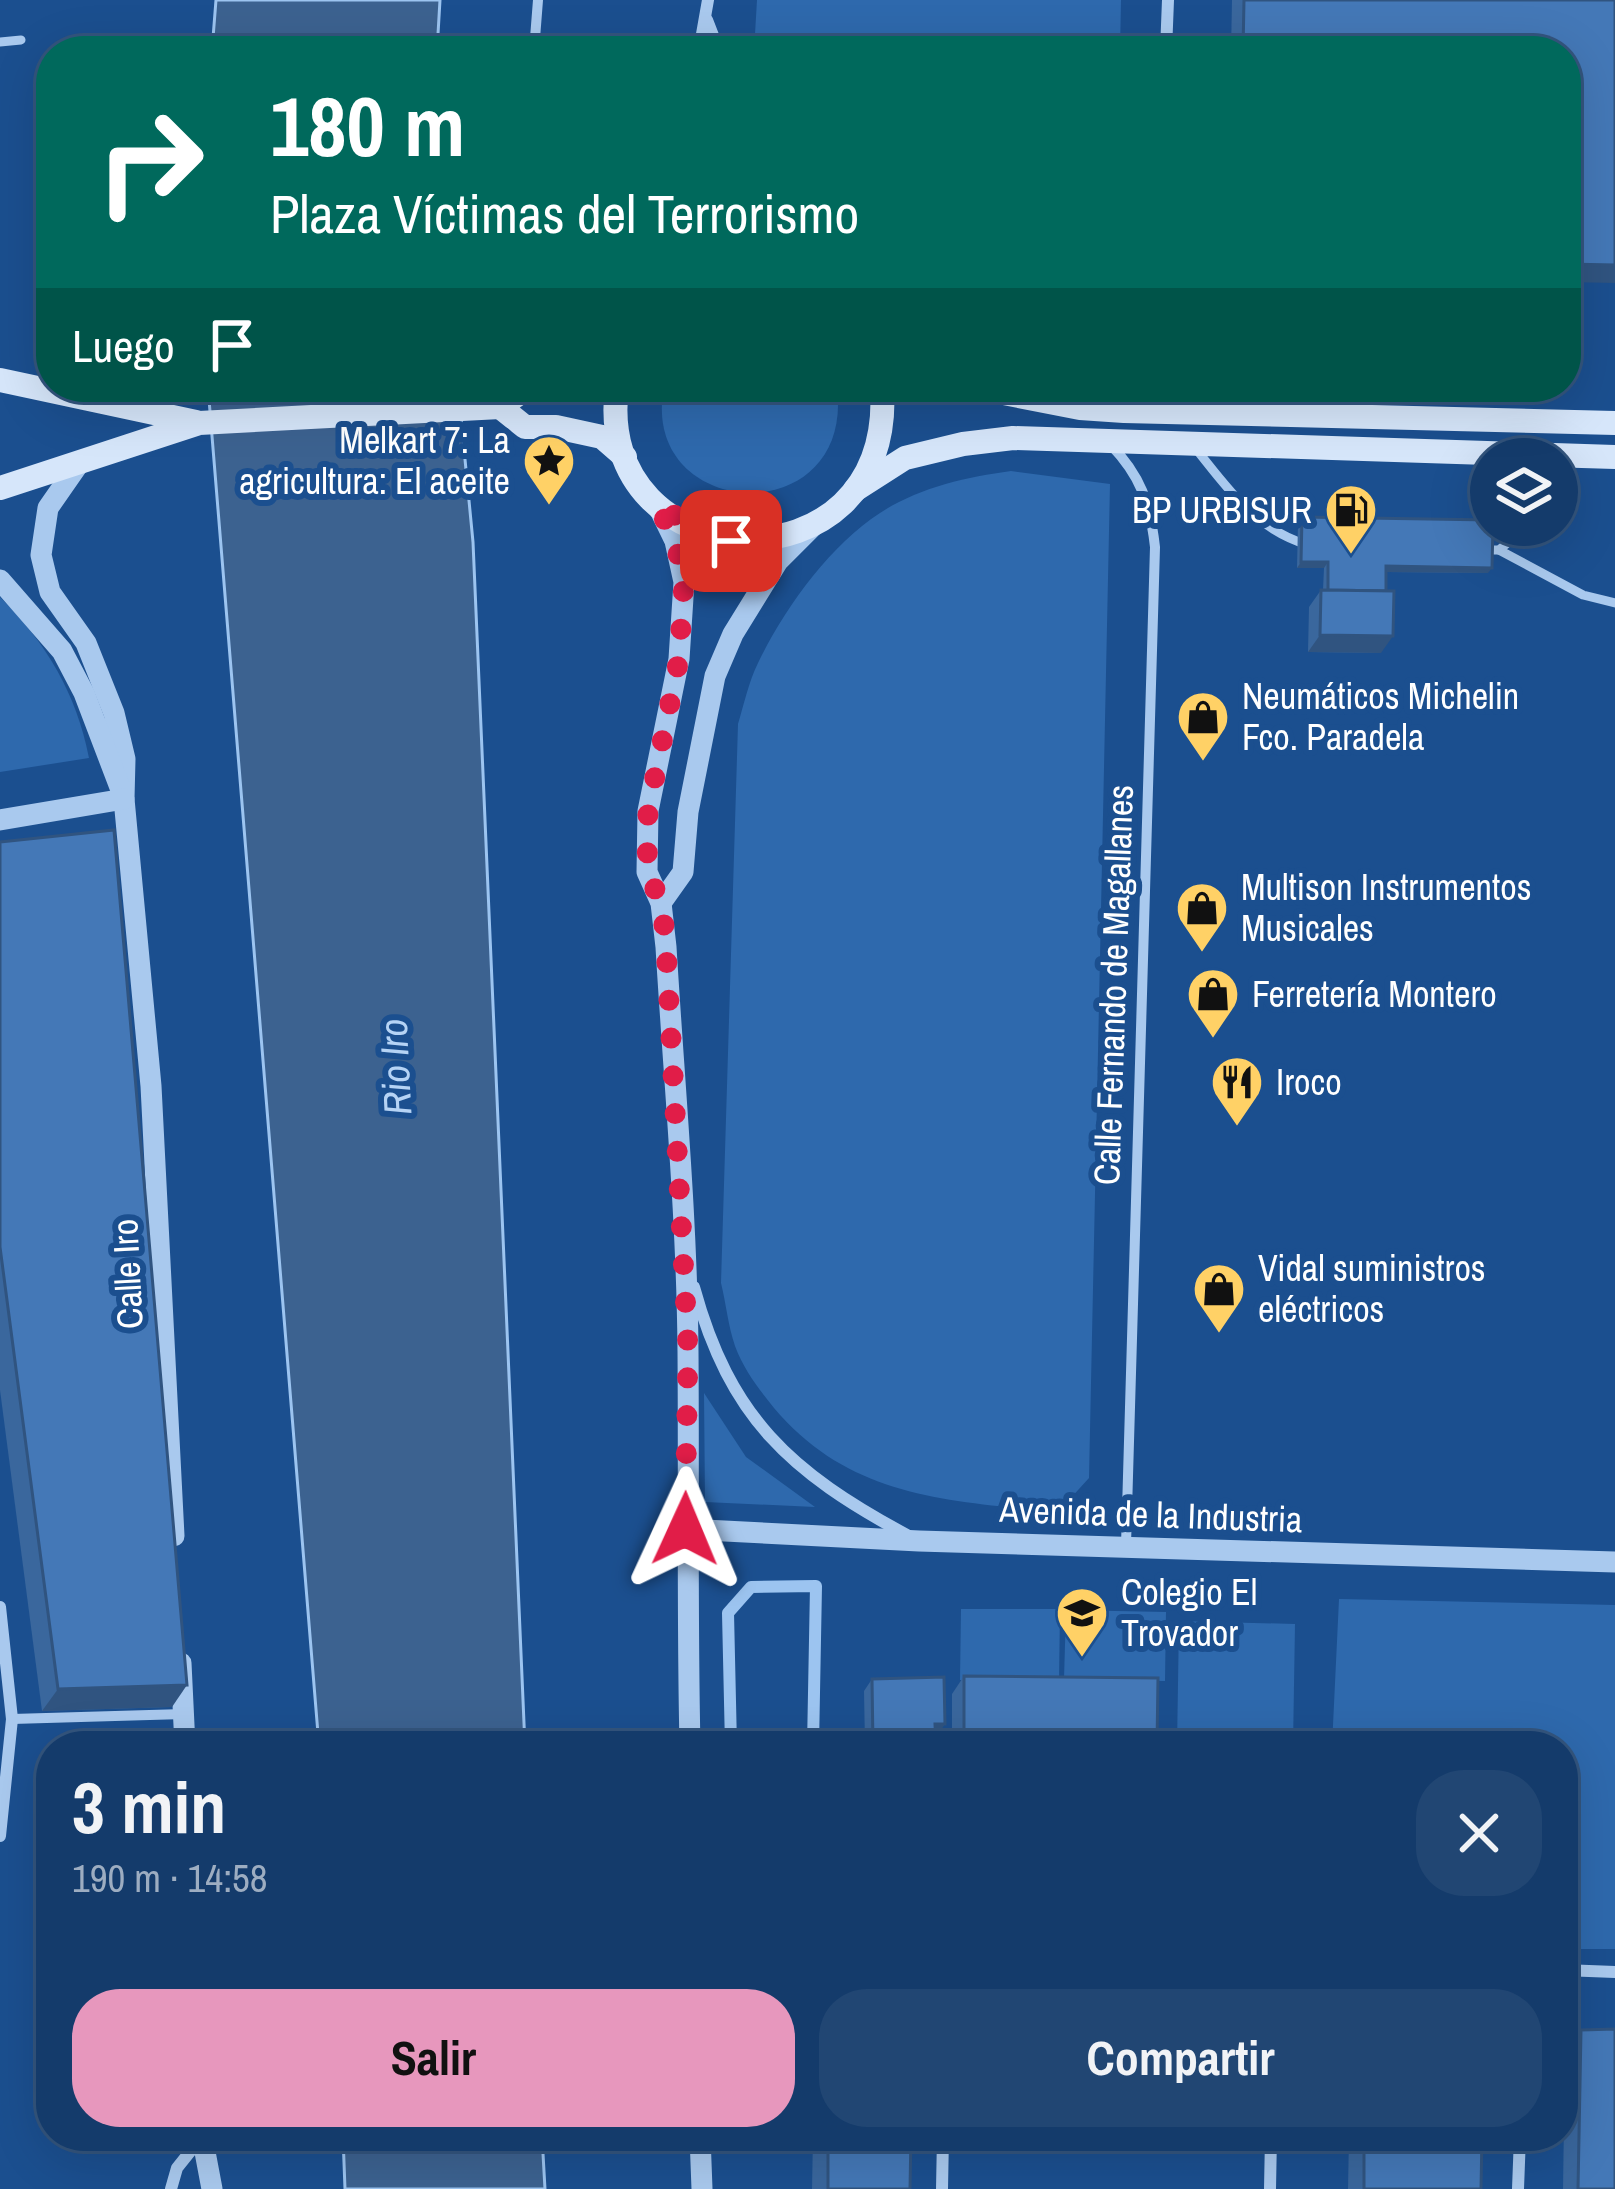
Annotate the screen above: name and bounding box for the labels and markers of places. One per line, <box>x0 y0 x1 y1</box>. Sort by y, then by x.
place label: Melkart 7: La agricultura: El aceite <box>239 416 510 505</box>
place icon: Melkart 7: La agricultura: El aceite <box>521 433 577 507</box>
fuel station icon: BP URBISUR <box>1323 482 1379 556</box>
place label: BP URBISUR <box>1132 486 1312 534</box>
pin <box>680 490 782 592</box>
place label: Neumáticos Michelin Fco. Paradela <box>1242 672 1519 761</box>
shop icon: Neumáticos Michelin Fco. Paradela <box>1175 689 1231 763</box>
place label: Multison Instrumentos Musicales <box>1241 863 1531 952</box>
shop icon: Multison Instrumentos Musicales <box>1174 880 1230 954</box>
shop icon: Ferretería Montero <box>1185 966 1241 1040</box>
place label: Ferretería Montero <box>1252 970 1497 1018</box>
restaurant icon: Iroco <box>1209 1054 1265 1128</box>
place label: Iroco <box>1276 1058 1342 1106</box>
place label: Vidal suministros eléctricos <box>1258 1244 1486 1333</box>
shop icon: Vidal suministros eléctricos <box>1191 1261 1247 1335</box>
place label: Colegio El Trovador <box>1121 1568 1257 1657</box>
school or university icon: Colegio El Trovador <box>1054 1585 1110 1659</box>

